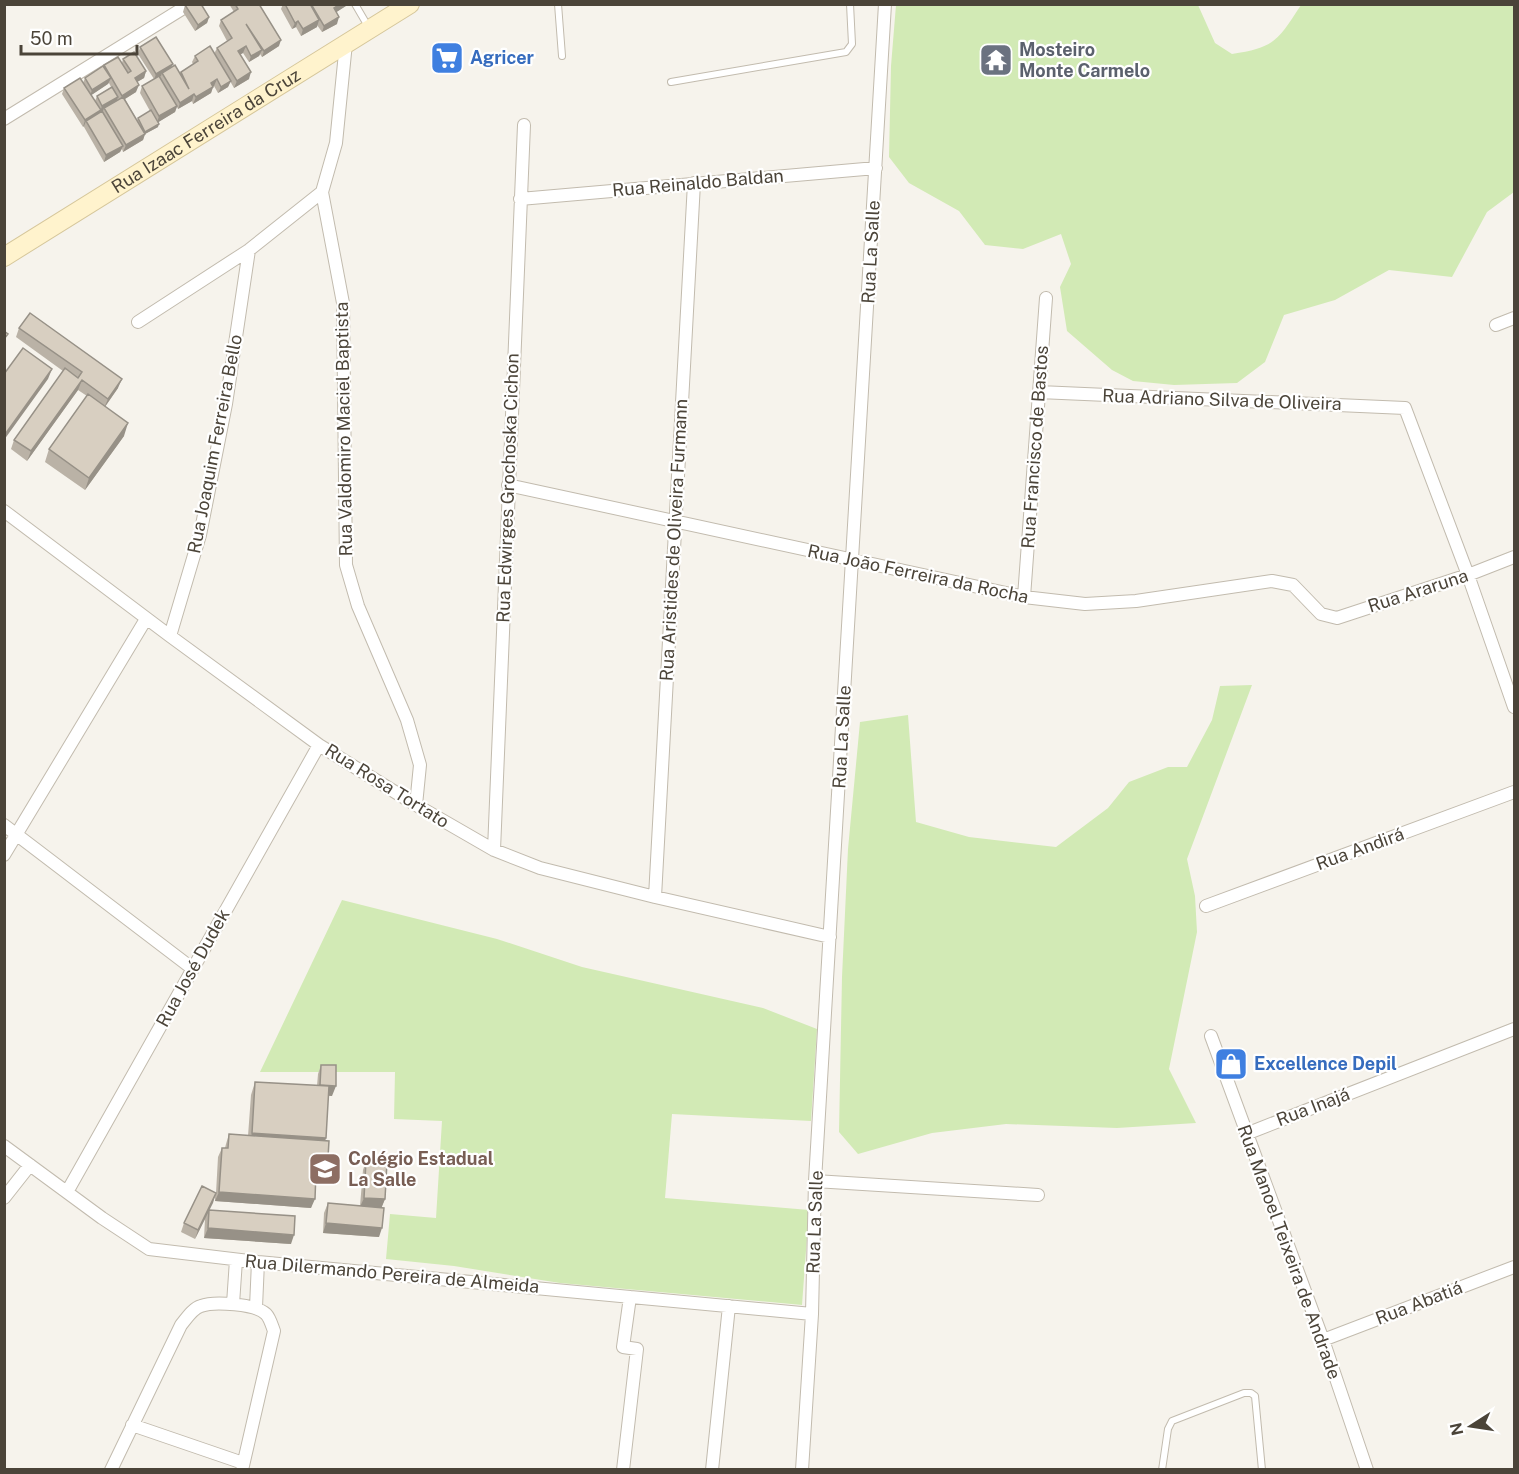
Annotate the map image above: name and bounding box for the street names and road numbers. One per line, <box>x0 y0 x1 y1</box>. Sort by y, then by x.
street label: Rua Izaac Ferreira da Cruz <box>107 64 304 197</box>
street label: Rua Reinaldo Baldan <box>611 165 785 200</box>
street label: Rua La Salle <box>857 200 884 304</box>
street label: Rua Valdomiro Maciel Baptista <box>331 302 356 556</box>
street label: Rua Joaquim Ferreira Bello <box>183 333 246 555</box>
street label: Rua Francisco de Bastos <box>1017 345 1052 549</box>
street label: Rua Edwirges Grochoska Cichon <box>492 353 523 623</box>
street label: Rua Adriano Silva de Oliveira <box>1102 385 1342 414</box>
street label: Rua Aristides de Oliveira Furmann <box>656 398 691 682</box>
street label: Rua João Ferreira da Rocha <box>806 540 1031 607</box>
street label: Rua Araruna <box>1365 564 1471 617</box>
street label: Rua La Salle <box>828 685 855 789</box>
street label: Rua Rosa Tortato <box>321 739 453 832</box>
street label: Rua Andirá <box>1313 823 1407 874</box>
street label: Rua José Dudek <box>152 905 234 1030</box>
street label: Rua Inajá <box>1273 1083 1352 1130</box>
street label: Rua Manoel Teixeira de Andrade <box>1234 1122 1345 1382</box>
street label: Rua La Salle <box>802 1170 827 1274</box>
street label: Rua Dilermando Pereira de Almeida <box>244 1250 540 1297</box>
street label: Rua Abatiá <box>1372 1276 1465 1329</box>

